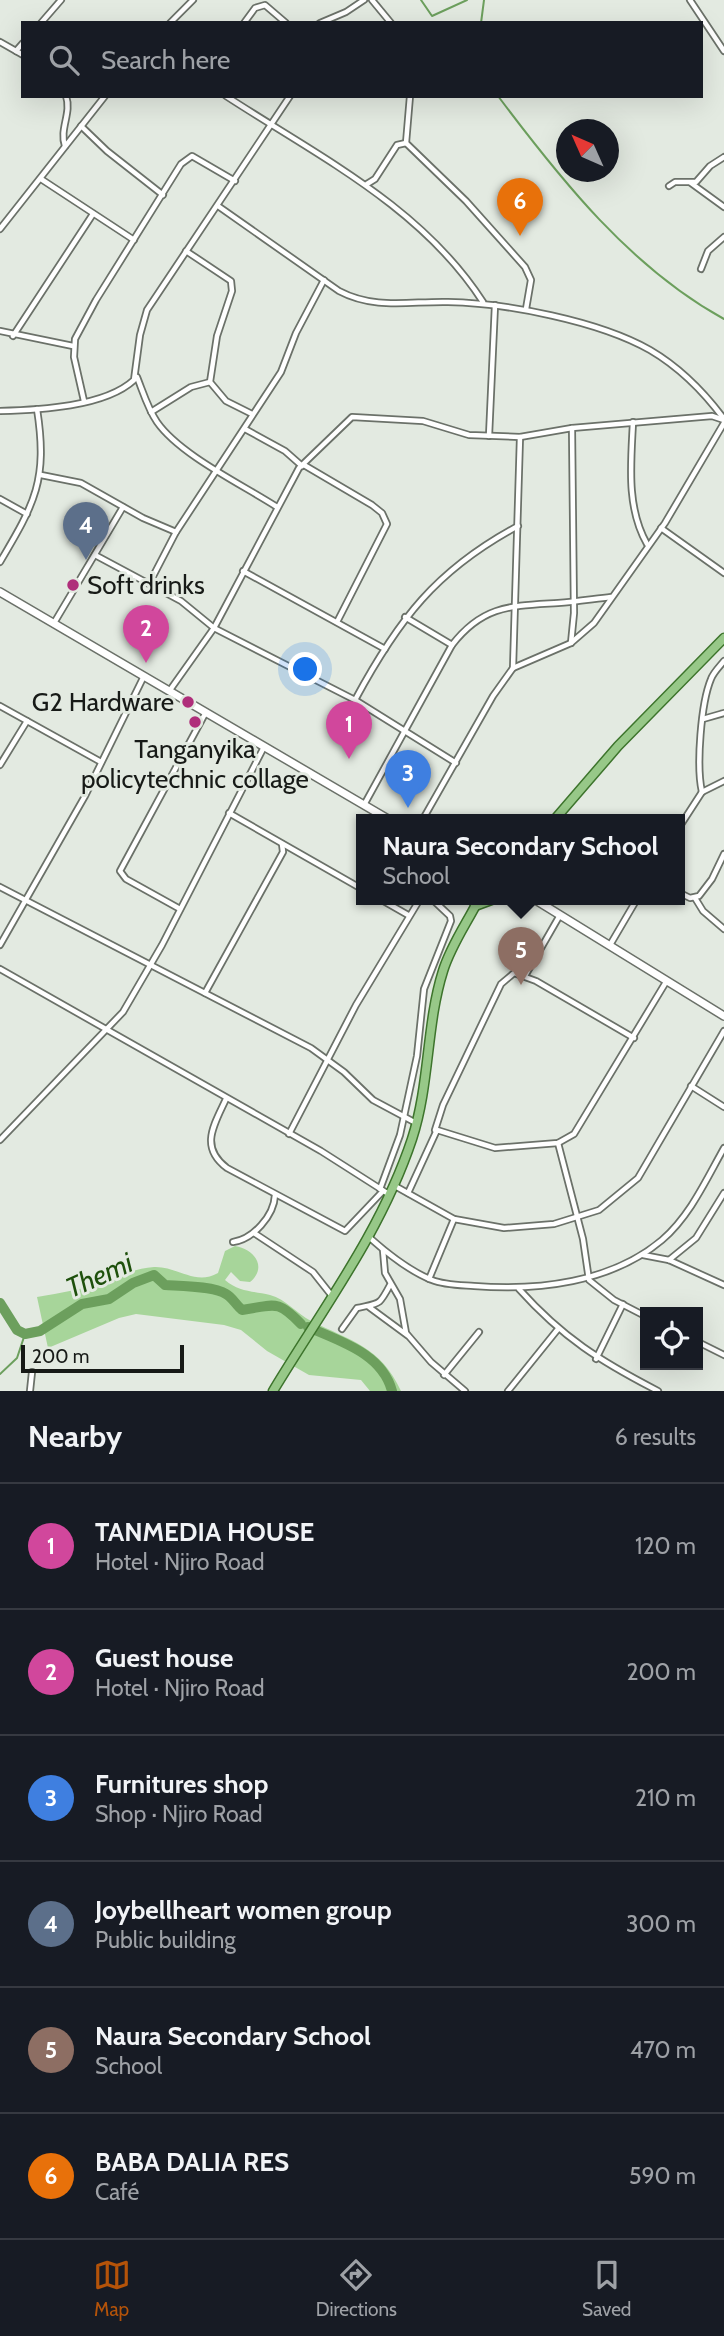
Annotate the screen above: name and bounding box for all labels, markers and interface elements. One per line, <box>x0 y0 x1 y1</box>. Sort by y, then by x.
search box <box>21 21 703 98</box>
icon: search <box>45 41 83 79</box>
text: Search here <box>101 44 230 76</box>
north arrow <box>556 119 619 182</box>
pin: 6 <box>497 178 543 236</box>
pin: 4 <box>63 502 109 560</box>
place label: Soft drinks <box>87 569 205 601</box>
marker: Soft drinks <box>65 577 81 593</box>
pin: 2 <box>123 605 169 663</box>
your location <box>288 652 322 686</box>
place label: G2 Hardware <box>32 686 174 718</box>
marker: G2 Hardware <box>180 694 196 710</box>
pin: 1 <box>326 701 372 759</box>
marker: Tanganyika policytechnic collage <box>187 714 203 730</box>
place label: Tanganyika policytechnic collage <box>81 733 309 795</box>
pin: 3 <box>385 750 431 808</box>
popup <box>356 814 685 905</box>
text: Naura Secondary School <box>383 830 658 862</box>
text: School <box>383 862 450 890</box>
pin: 5 <box>498 927 544 985</box>
water label: Themi <box>60 1245 139 1305</box>
map controls <box>640 1307 703 1370</box>
button: locate <box>640 1307 703 1370</box>
scale bar <box>21 1342 184 1374</box>
text: 200 m <box>32 1345 89 1368</box>
text: Nearby <box>28 1418 122 1455</box>
text: 6 results <box>615 1423 696 1451</box>
text: TANMEDIA HOUSE <box>95 1516 314 1548</box>
text: 1 <box>47 1532 55 1560</box>
text: 120 m <box>635 1532 696 1560</box>
text: Hotel · Njiro Road <box>95 1548 265 1576</box>
text: Guest house <box>95 1642 234 1674</box>
text: 2 <box>45 1658 57 1686</box>
text: 200 m <box>626 1658 696 1686</box>
text: Hotel · Njiro Road <box>95 1674 265 1702</box>
text: Furnitures shop <box>95 1768 268 1800</box>
text: 3 <box>45 1784 57 1812</box>
text: 210 m <box>635 1784 696 1812</box>
text: Shop · Njiro Road <box>95 1800 262 1828</box>
text: Joybellheart women group <box>95 1894 392 1926</box>
text: 4 <box>44 1910 58 1938</box>
text: 300 m <box>626 1910 696 1938</box>
text: Public building <box>95 1926 236 1954</box>
text: Naura Secondary School <box>95 2020 371 2052</box>
text: 5 <box>45 2036 57 2064</box>
text: 470 m <box>630 2036 696 2064</box>
text: School <box>95 2052 162 2080</box>
text: BABA DALIA RES <box>95 2146 289 2178</box>
text: 6 <box>45 2162 57 2190</box>
text: 590 m <box>629 2162 696 2190</box>
text: Café <box>95 2178 139 2206</box>
tab: Map <box>93 2256 131 2321</box>
tab: Directions <box>316 2256 397 2321</box>
tab: Saved <box>582 2256 631 2321</box>

